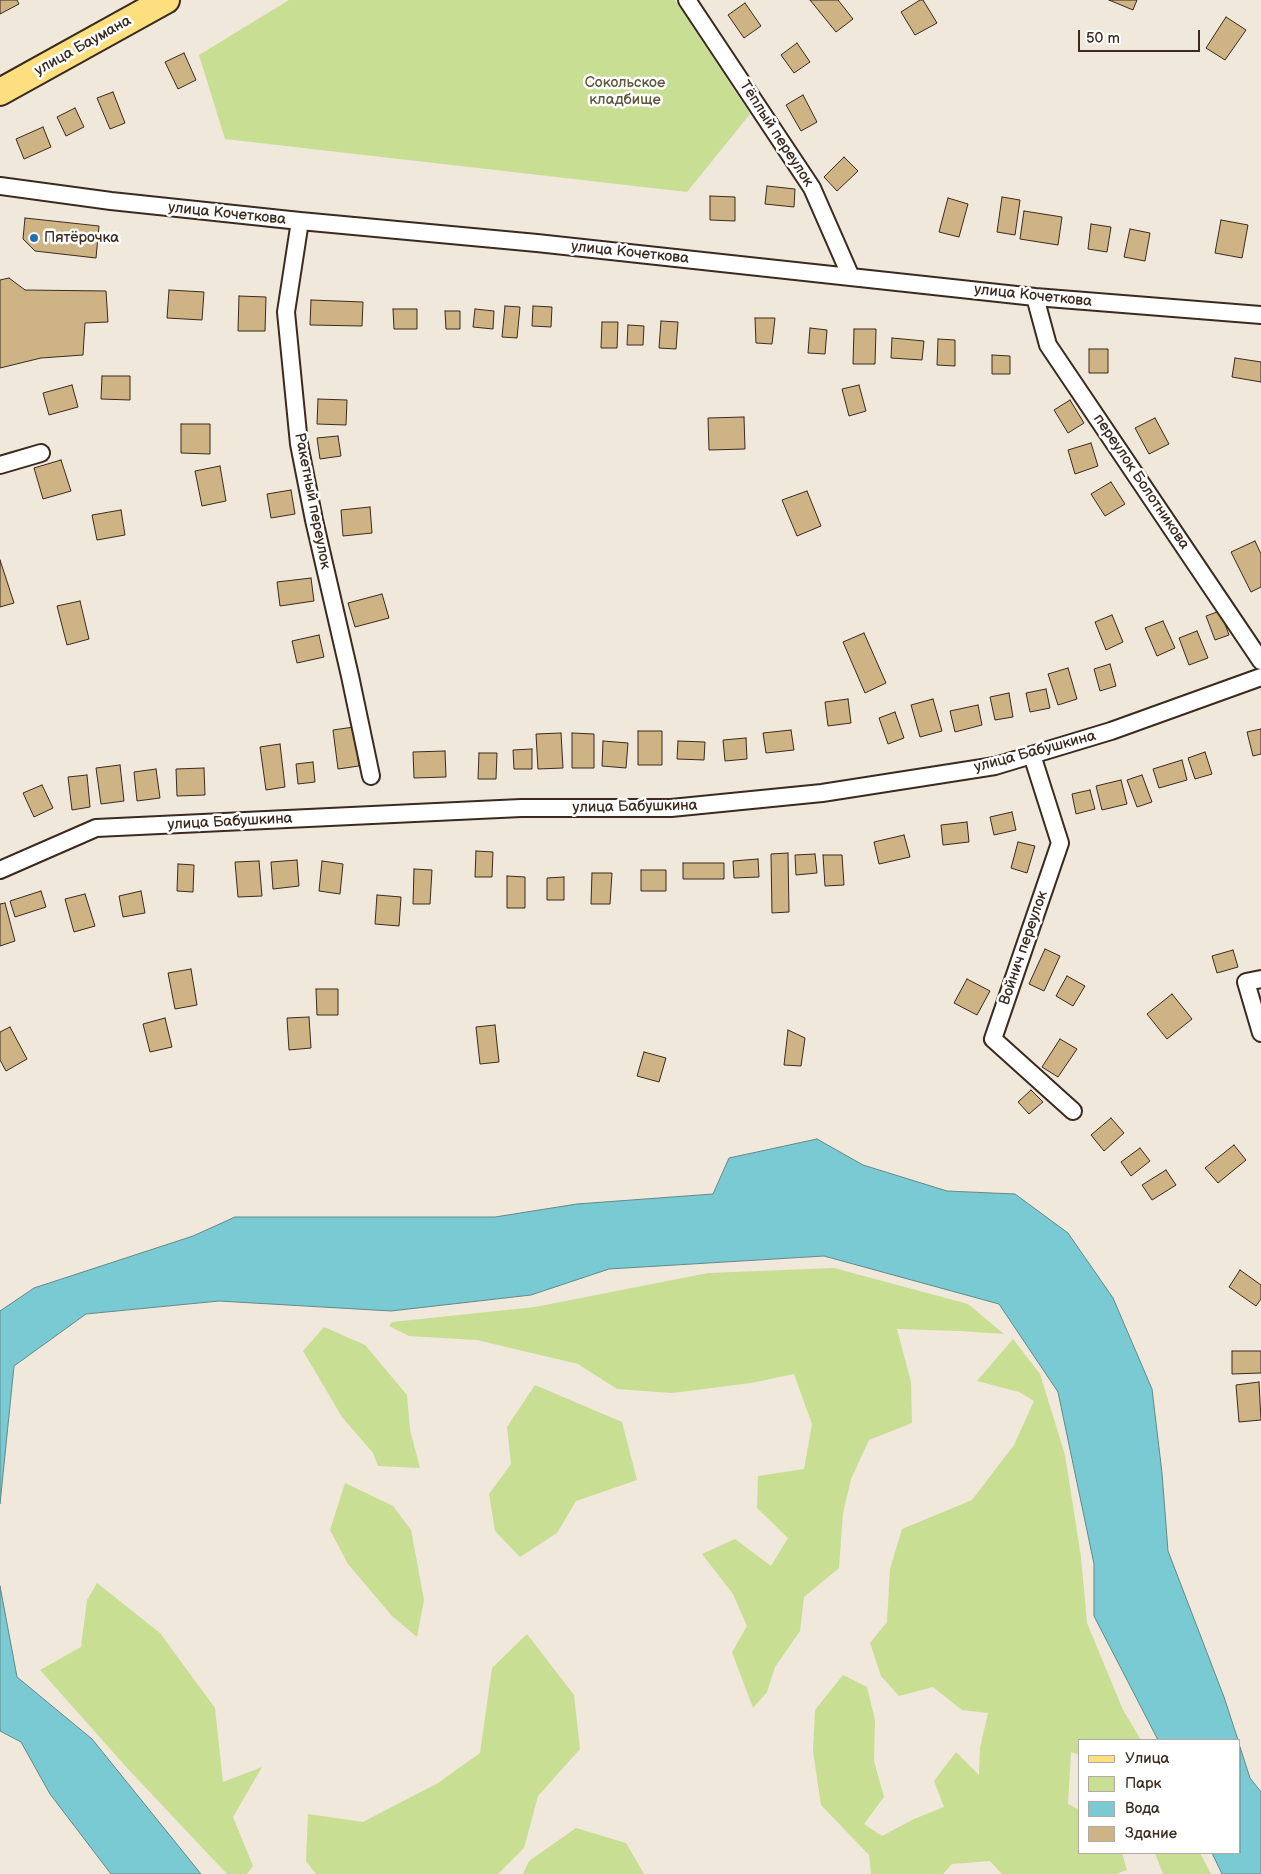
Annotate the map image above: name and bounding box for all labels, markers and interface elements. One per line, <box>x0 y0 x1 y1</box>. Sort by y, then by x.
street label: улица Баумана <box>31 12 135 80</box>
scale bar <box>1081 20 1204 52</box>
text: 50 m <box>1086 29 1120 48</box>
park label: Сокольское кладбище <box>585 74 665 109</box>
street label: Тёплый переулок <box>735 78 817 190</box>
street label: улица Кочеткова <box>167 199 287 229</box>
place label: Пятёрочка <box>44 229 119 247</box>
marker: Пятёрочка <box>28 232 40 244</box>
street label: улица Кочеткова <box>570 238 690 268</box>
street label: улица Кочеткова <box>973 281 1093 311</box>
street label: переулок Болотникова <box>1089 411 1193 553</box>
street label: Ракетный переулок <box>290 431 334 571</box>
street label: улица Бабушкина <box>972 727 1098 777</box>
street label: улица Бабушкина <box>572 797 698 817</box>
street label: улица Бабушкина <box>167 810 293 834</box>
street label: Войнич переулок <box>996 888 1052 1008</box>
legend <box>1078 1739 1241 1854</box>
text: Улица <box>1125 1749 1169 1768</box>
text: Парк <box>1125 1774 1162 1793</box>
text: Вода <box>1125 1799 1160 1818</box>
text: Здание <box>1125 1824 1177 1843</box>

